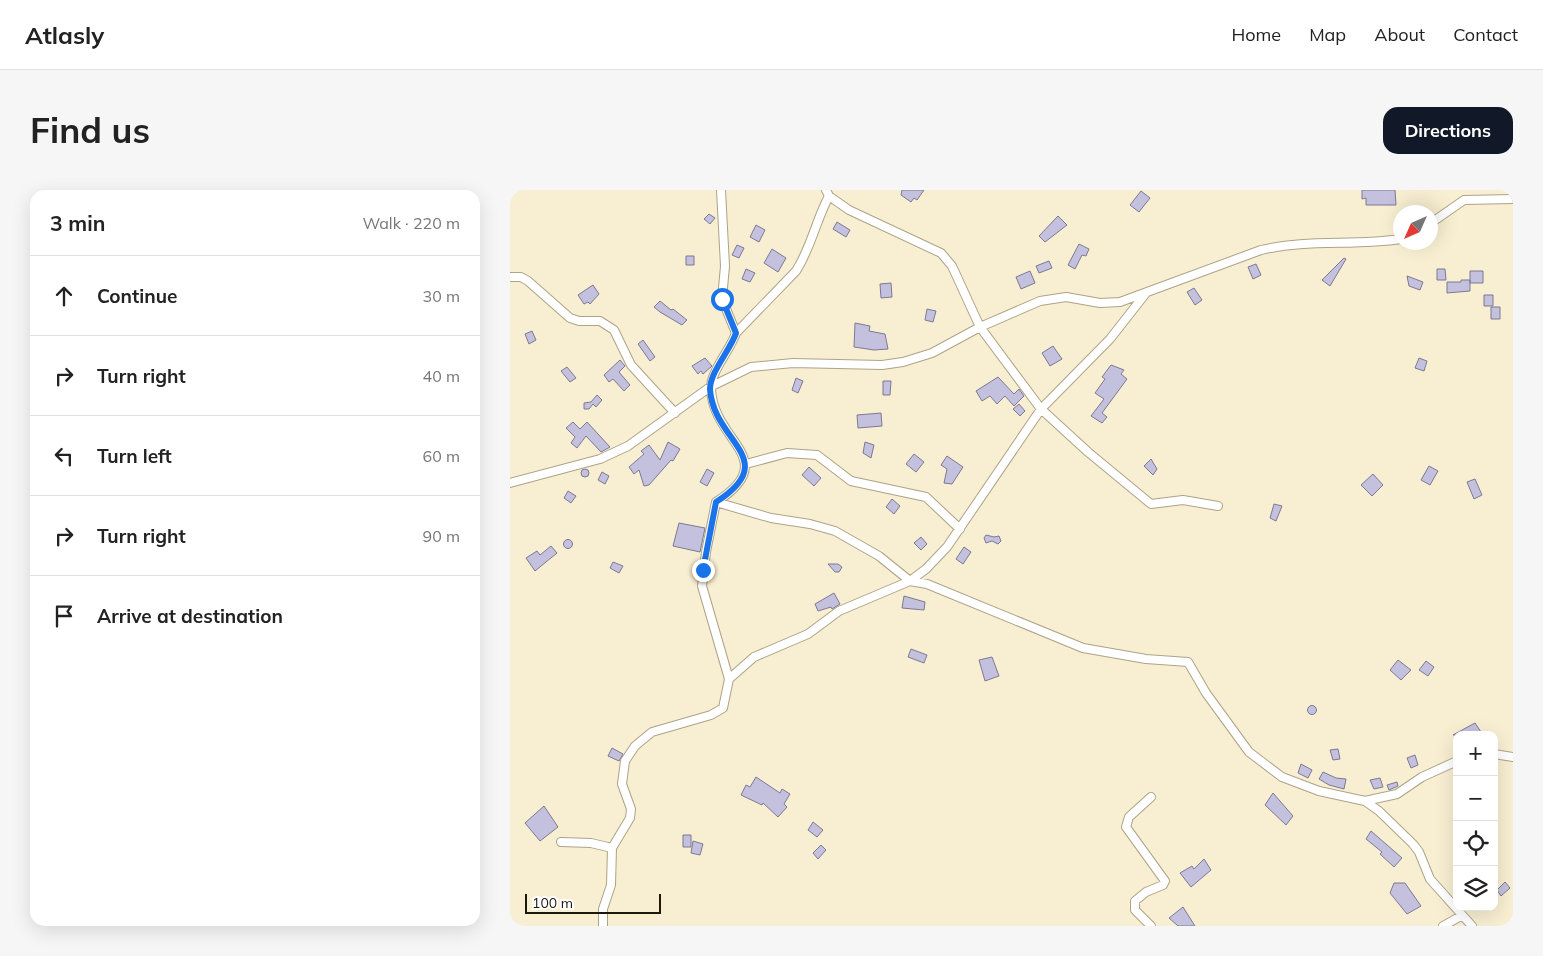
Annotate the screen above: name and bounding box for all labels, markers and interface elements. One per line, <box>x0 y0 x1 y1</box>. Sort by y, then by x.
text: Atlasly <box>25 20 104 50</box>
text: Home <box>1231 23 1281 46</box>
text: Map <box>1309 23 1346 46</box>
text: About <box>1374 23 1425 46</box>
text: Contact <box>1453 23 1518 46</box>
button: Directions <box>1383 107 1513 154</box>
text: Find us <box>30 108 150 152</box>
north arrow <box>1393 205 1438 250</box>
text: 3 min <box>50 210 105 236</box>
text: Walk · 220 m <box>362 213 460 233</box>
icon: ahead <box>50 282 78 310</box>
text: Continue <box>97 284 177 308</box>
text: 30 m <box>423 286 460 306</box>
route start <box>711 288 734 311</box>
icon: right <box>50 362 78 390</box>
text: Turn right <box>97 364 186 388</box>
text: 40 m <box>423 366 460 386</box>
icon: left <box>50 442 78 470</box>
text: Turn left <box>97 444 172 468</box>
text: 60 m <box>423 446 460 466</box>
icon: right <box>50 522 78 550</box>
text: Turn right <box>97 524 186 548</box>
text: 90 m <box>423 526 460 546</box>
route end <box>692 559 715 582</box>
icon: arrive <box>50 602 78 630</box>
text: Arrive at destination <box>97 604 283 628</box>
map controls <box>1453 731 1498 911</box>
button: + <box>1453 731 1498 776</box>
button: − <box>1453 776 1498 821</box>
button: locate <box>1453 821 1498 866</box>
button: layers <box>1453 866 1498 911</box>
scale bar <box>525 891 661 914</box>
text: 100 m <box>532 894 573 912</box>

